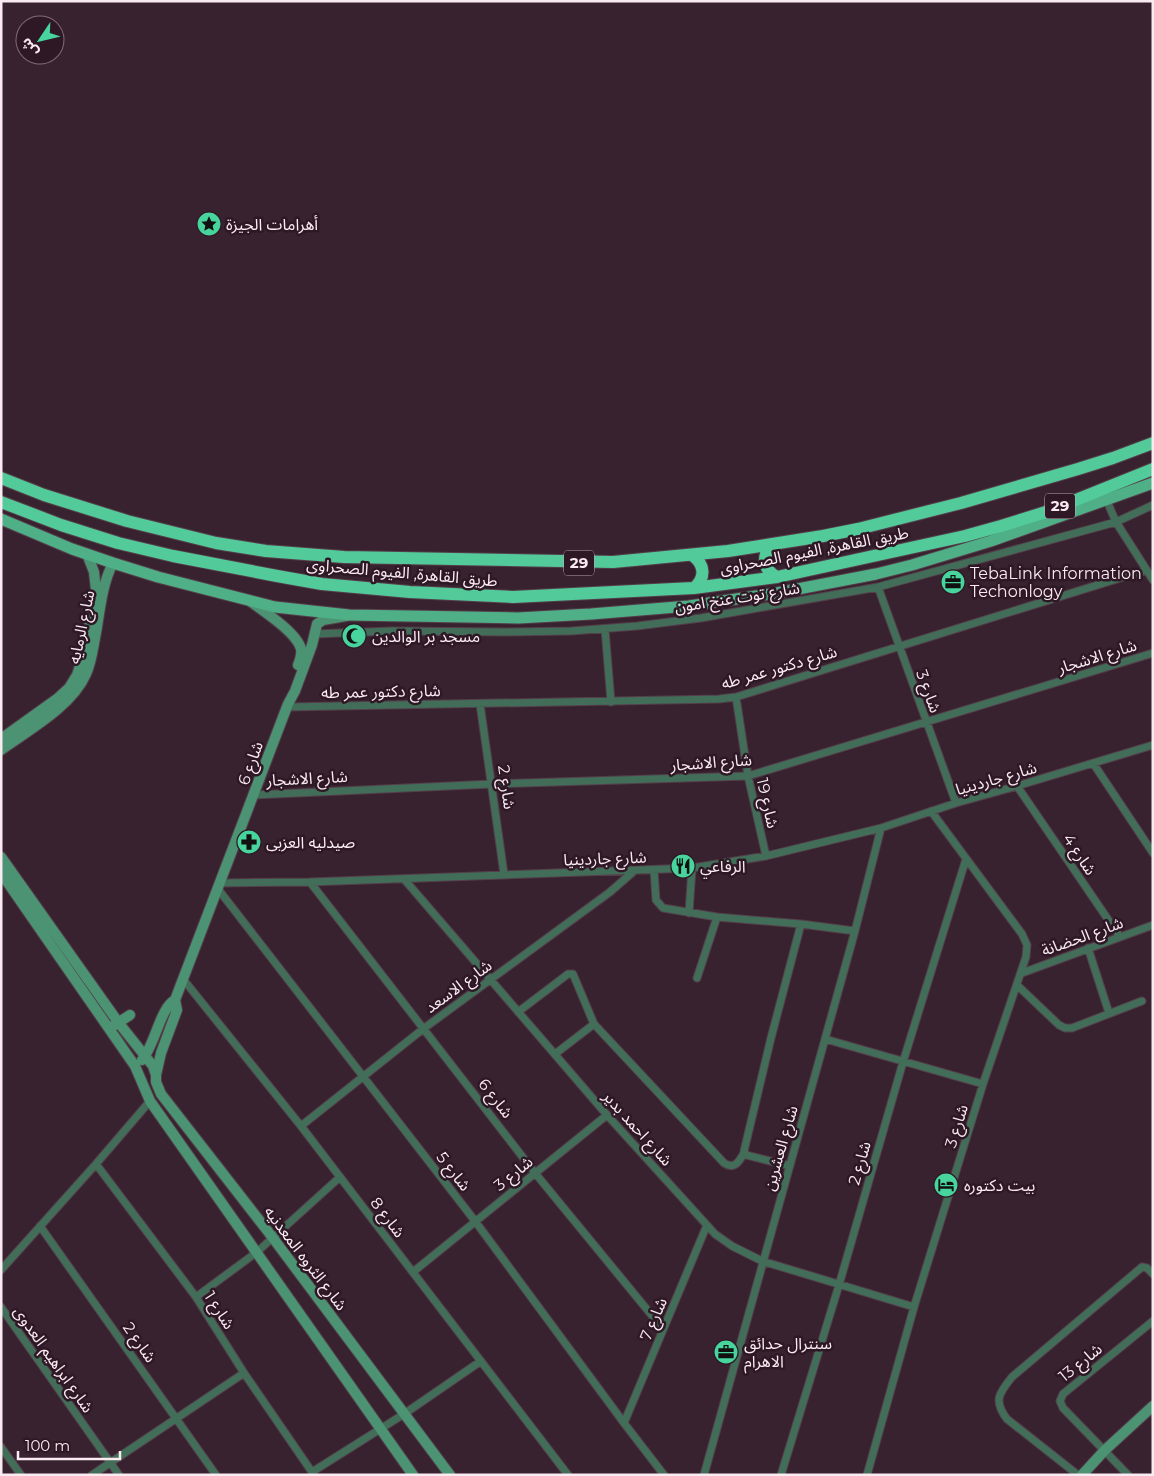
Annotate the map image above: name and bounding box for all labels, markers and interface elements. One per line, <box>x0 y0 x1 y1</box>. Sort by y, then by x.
north arrow <box>15 15 65 65</box>
text: ش <box>16 34 42 60</box>
place icon: أهرامات الجيزة <box>196 211 222 237</box>
place label: أهرامات الجيزة <box>226 215 318 234</box>
road number: 29 <box>1045 494 1075 518</box>
street label: طريق القاهرة, الفيوم الصحراوى <box>718 523 911 581</box>
road number: 29 <box>564 550 594 576</box>
street label: طريق القاهرة, الفيوم الصحراوى <box>305 555 498 593</box>
place label: TebaLink Information Techonlogy <box>970 564 1142 601</box>
office icon: TebaLink Information Techonlogy <box>940 569 966 595</box>
street label: شارع توت عنخ امون <box>673 578 802 620</box>
street label: شارع الرمايه <box>64 589 101 666</box>
mosque icon: مسجد بر الوالدين <box>341 623 367 649</box>
place label: مسجد بر الوالدين <box>372 627 480 646</box>
street label: شارع الاشجار <box>1054 635 1140 681</box>
street label: شارع دكتور عمر طه <box>719 642 840 696</box>
street label: شارع 3 <box>909 667 945 716</box>
street label: شارع دكتور عمر طه <box>321 681 441 705</box>
street label: شارع 6 <box>234 739 270 789</box>
street label: شارع الاشجار <box>669 750 753 778</box>
street label: شارع جاردينيا <box>953 758 1040 802</box>
street label: شارع 2 <box>491 764 519 811</box>
street label: شارع الاشجار <box>265 767 349 793</box>
street label: شارع 19 <box>750 776 782 831</box>
pharmacy icon: صيدليه العزبى <box>236 829 262 855</box>
street label: شارع 4 <box>1056 830 1100 880</box>
place label: صيدليه العزبى <box>266 833 355 852</box>
street label: شارع جاردينيا <box>563 848 647 872</box>
restaurant icon: الرفاعي <box>670 853 696 879</box>
place label: الرفاعي <box>700 857 745 879</box>
street label: شارع الحضانة <box>1039 913 1127 963</box>
street label: شارع الاسعد <box>421 956 497 1019</box>
street label: شارع 6 <box>472 1075 517 1124</box>
street label: شارع احمد بدير <box>596 1086 676 1172</box>
street label: شارع 3 <box>941 1102 975 1151</box>
street label: شارع العشرين <box>759 1103 805 1194</box>
street label: شارع 2 <box>844 1139 878 1188</box>
street label: شارع 5 <box>430 1148 475 1197</box>
street label: شارع 3 <box>490 1152 538 1197</box>
hotel icon: بيت دكتوره <box>933 1172 959 1198</box>
place label: بيت دكتوره <box>964 1176 1035 1195</box>
street label: شارع 8 <box>364 1193 409 1243</box>
street label: شارع الثروه المعدنيه <box>258 1202 351 1316</box>
street label: شارع 1 <box>198 1288 239 1334</box>
street label: شارع 7 <box>636 1295 674 1345</box>
street label: شارع ابراهيم العدوى <box>7 1302 97 1418</box>
street label: شارع 2 <box>117 1319 160 1368</box>
place label: سنترال حدائق الاهرام <box>744 1334 832 1374</box>
office icon: سنترال حدائق الاهرام <box>713 1339 739 1365</box>
street label: شارع 13 <box>1055 1339 1108 1388</box>
scale bar <box>18 1428 120 1460</box>
text: 100 m <box>25 1436 70 1455</box>

